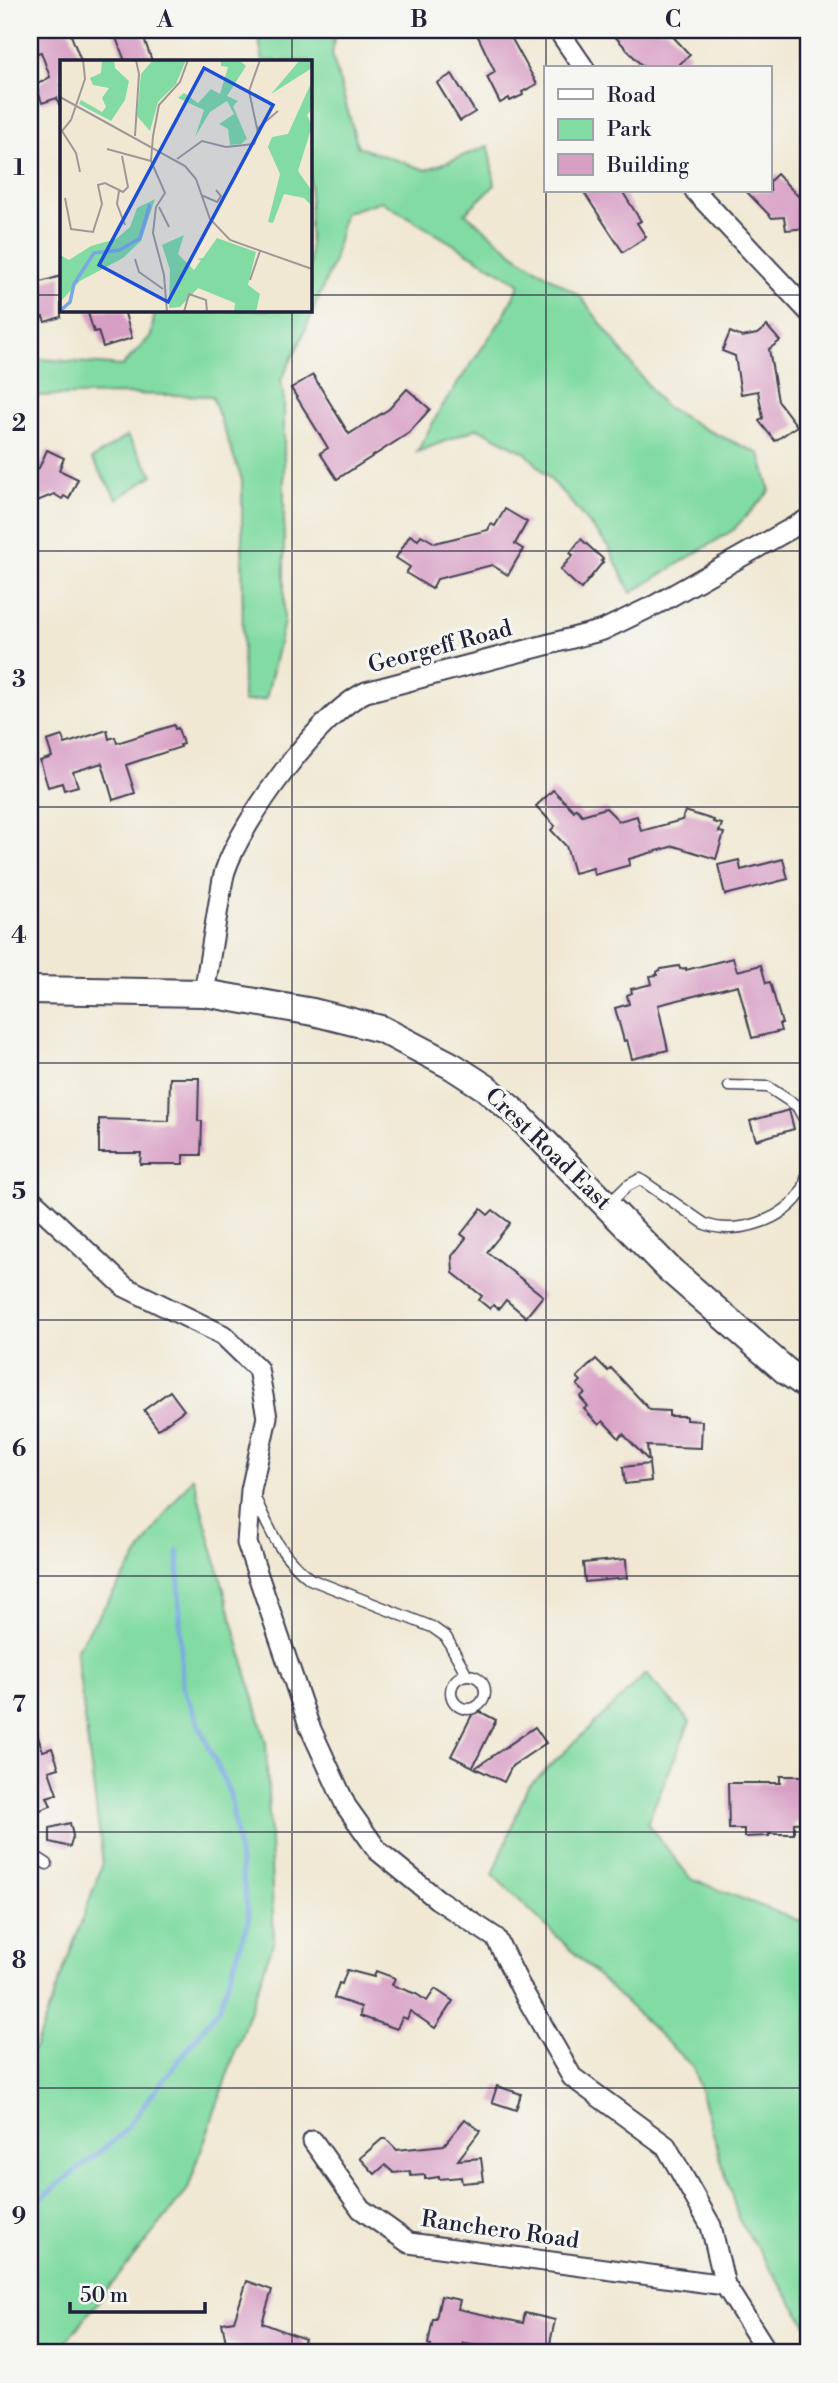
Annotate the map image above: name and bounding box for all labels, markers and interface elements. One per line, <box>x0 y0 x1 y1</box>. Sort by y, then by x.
text: A <box>156 6 174 34</box>
text: B <box>410 6 428 34</box>
text: C <box>665 6 681 34</box>
inset map <box>60 60 312 312</box>
legend <box>544 66 772 192</box>
text: Road <box>607 83 656 109</box>
text: Park <box>607 117 652 143</box>
text: Building <box>606 153 689 179</box>
text: 1 <box>13 154 25 182</box>
text: 2 <box>12 410 26 438</box>
street label: Georgeff Road <box>365 614 515 680</box>
text: 3 <box>12 666 26 694</box>
text: 4 <box>11 922 27 950</box>
street label: Crest Road East <box>479 1082 617 1216</box>
text: 5 <box>12 1178 26 1206</box>
text: 6 <box>12 1435 26 1463</box>
text: 7 <box>12 1691 26 1719</box>
text: 8 <box>12 1947 26 1975</box>
text: 9 <box>12 2203 26 2231</box>
street label: Ranchero Road <box>419 2205 581 2255</box>
scale bar <box>70 2271 205 2315</box>
text: 50 m <box>80 2283 128 2309</box>

